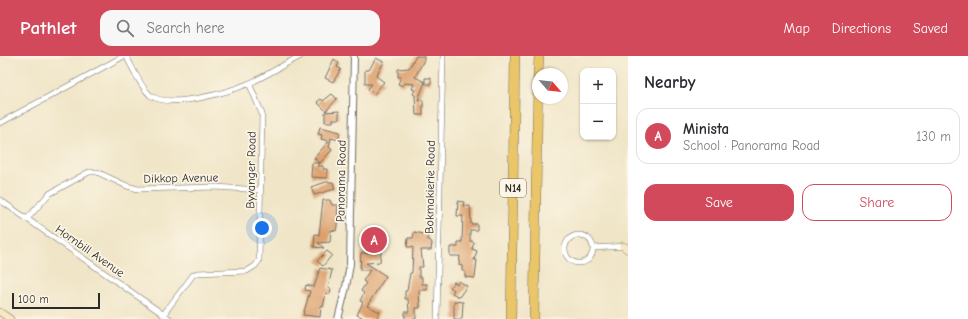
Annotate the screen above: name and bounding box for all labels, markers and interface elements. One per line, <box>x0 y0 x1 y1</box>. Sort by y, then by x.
search box <box>100 10 380 46</box>
text: Pathlet <box>20 17 76 39</box>
icon: search <box>114 17 136 39</box>
text: Search here <box>146 19 225 37</box>
text: Map <box>783 20 810 37</box>
text: Directions <box>832 20 891 37</box>
text: Saved <box>913 20 948 37</box>
north arrow <box>532 68 568 104</box>
map controls <box>580 68 616 140</box>
button: + <box>580 68 616 104</box>
text: Nearby <box>644 73 695 92</box>
button: − <box>580 104 616 140</box>
text: Minista <box>683 120 729 138</box>
text: A <box>654 129 662 144</box>
text: 130 m <box>916 129 951 144</box>
street label: Byvanger Road <box>243 131 259 209</box>
text: School · Panorama Road <box>683 138 820 153</box>
street label: Panorama Road <box>333 140 349 222</box>
street label: Bokmakierie Road <box>422 140 438 234</box>
street label: Dikkop Avenue <box>143 170 219 186</box>
road number: N14 <box>500 179 526 197</box>
button: Save <box>644 184 794 221</box>
button: Share <box>802 184 952 221</box>
your location <box>252 218 272 238</box>
street label: Hornbill Avenue <box>53 222 127 280</box>
pin: A <box>361 225 387 255</box>
scale bar <box>12 291 100 310</box>
text: 100 m <box>18 293 49 306</box>

